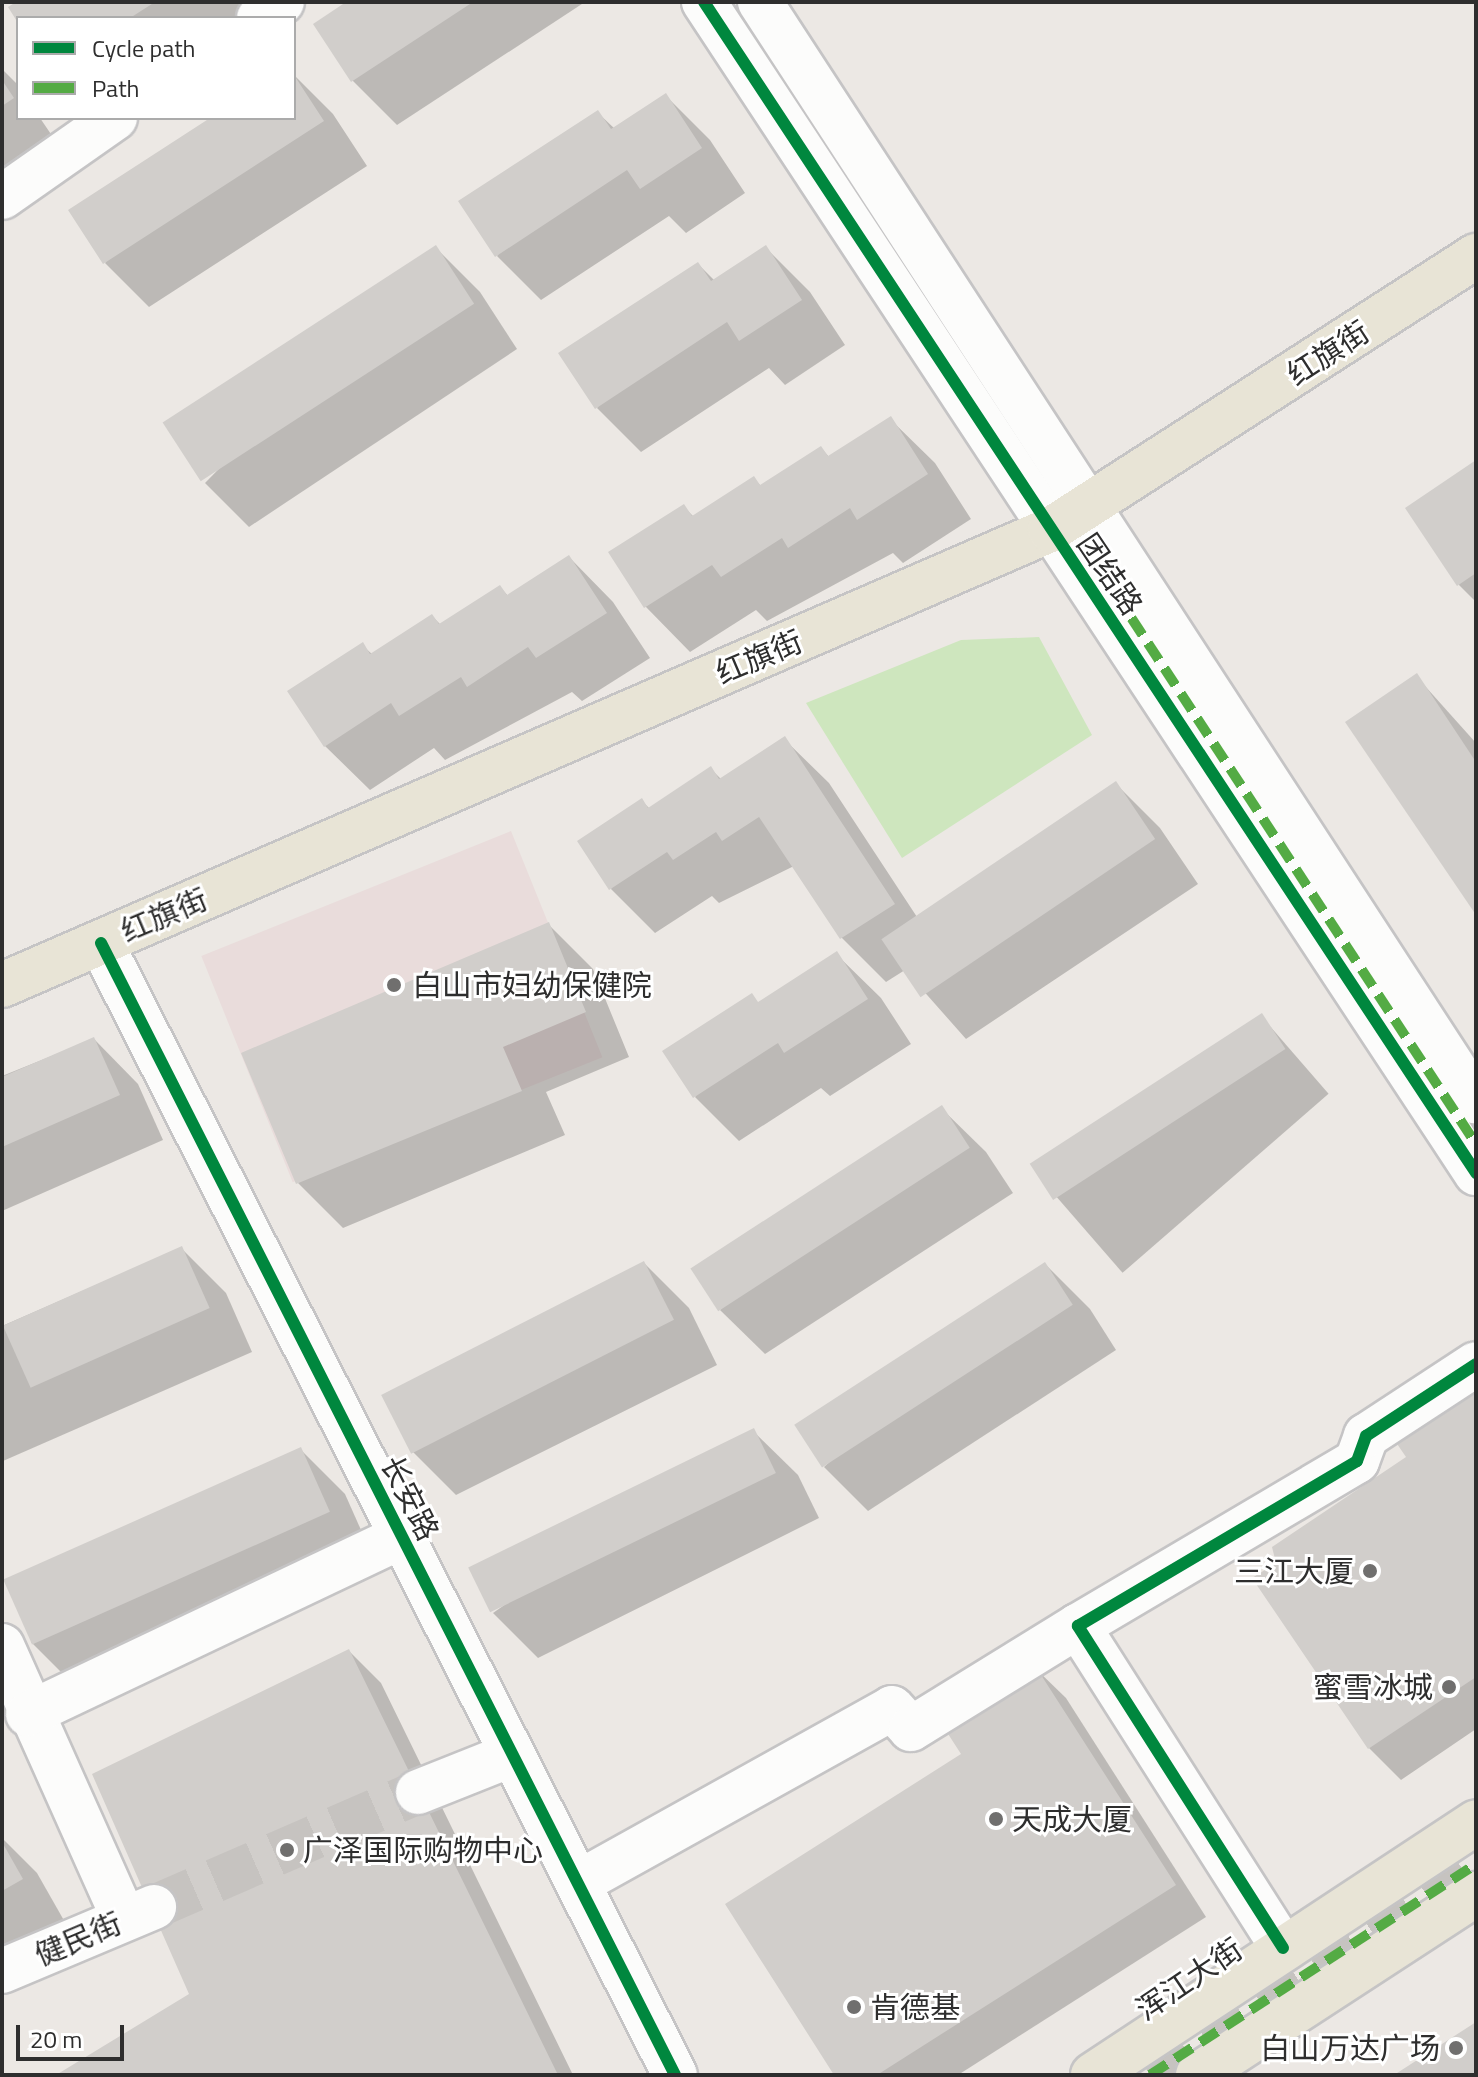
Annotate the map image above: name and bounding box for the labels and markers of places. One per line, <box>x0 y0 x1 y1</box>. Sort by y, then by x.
place label: 白山市妇幼保健院 <box>412 967 652 1003</box>
marker: 白山市妇幼保健院 <box>383 974 405 996</box>
place label: 三江大厦 <box>1234 1553 1354 1589</box>
marker: 三江大厦 <box>1361 1562 1379 1580</box>
place label: 蜜雪冰城 <box>1313 1669 1433 1705</box>
marker: 蜜雪冰城 <box>1440 1678 1458 1696</box>
place label: 天成大厦 <box>1012 1801 1132 1837</box>
marker: 天成大厦 <box>987 1810 1005 1828</box>
place label: 广泽国际购物中心 <box>303 1832 543 1868</box>
marker: 广泽国际购物中心 <box>278 1841 296 1859</box>
place label: 肯德基 <box>870 1989 960 2025</box>
marker: 肯德基 <box>845 1998 863 2016</box>
place label: 白山万达广场 <box>1260 2030 1440 2066</box>
marker: 白山万达广场 <box>1447 2039 1465 2057</box>

